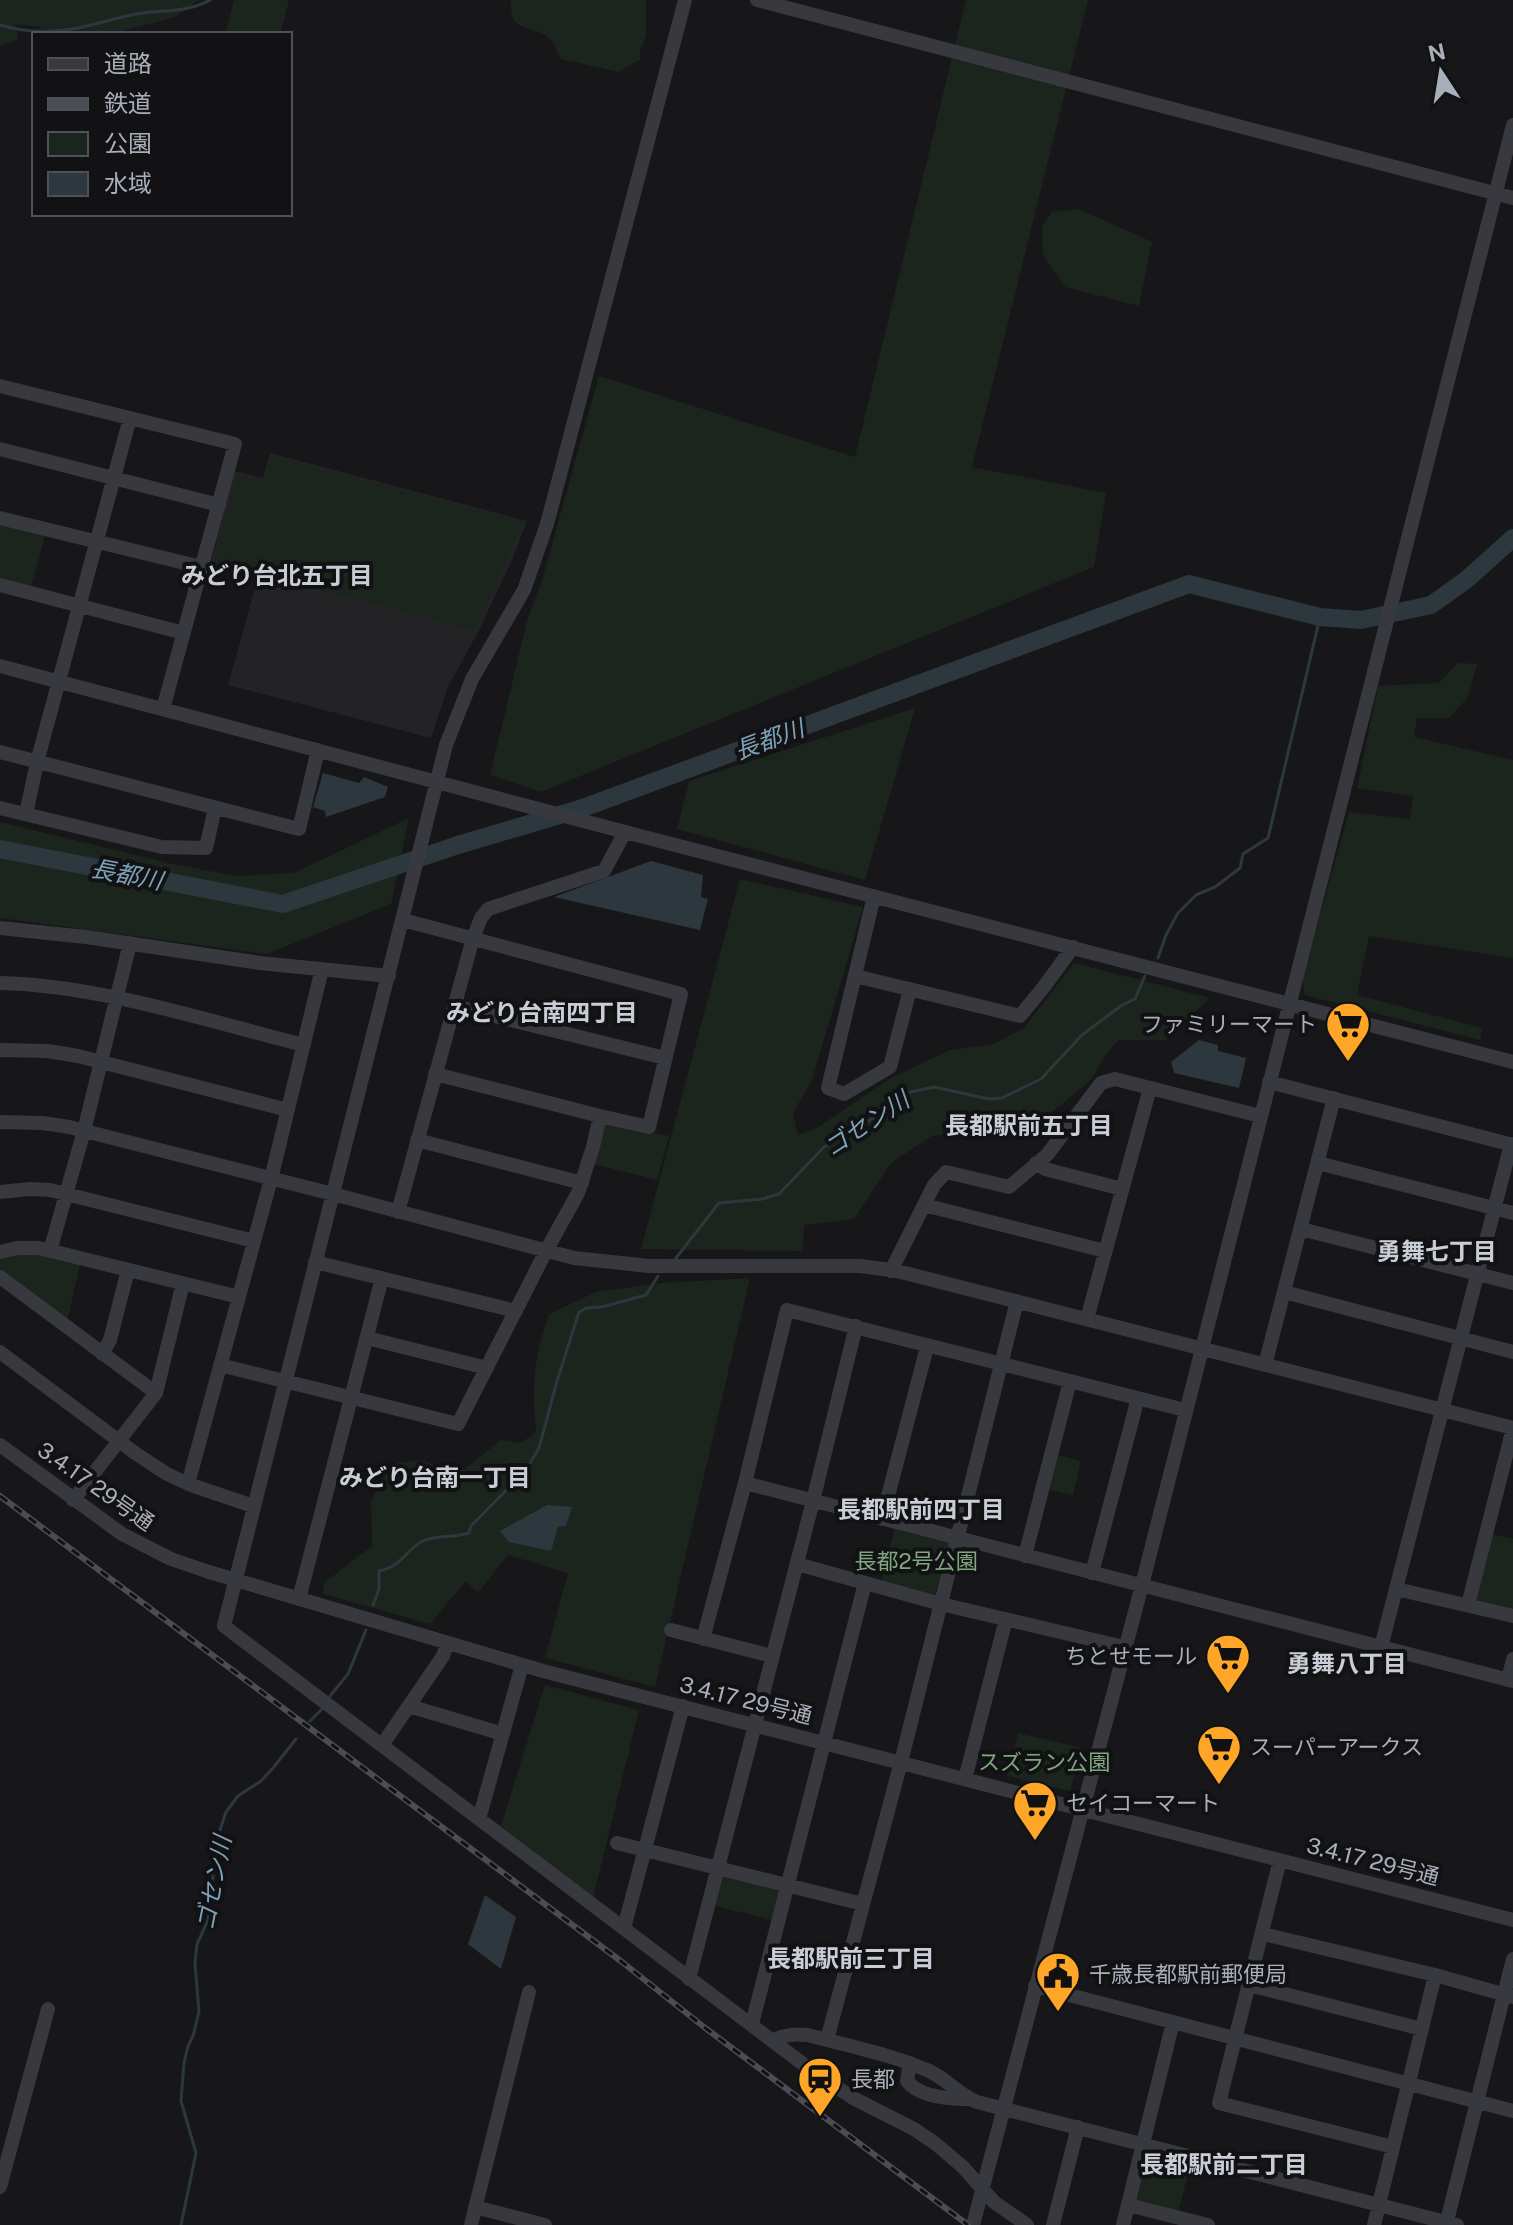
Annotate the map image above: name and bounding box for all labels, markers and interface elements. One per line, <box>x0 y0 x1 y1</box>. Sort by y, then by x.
legend <box>32 32 292 216</box>
north arrow <box>1401 32 1481 112</box>
text: N <box>1426 38 1448 67</box>
text: 道路 <box>104 49 152 77</box>
text: 鉄道 <box>104 89 152 117</box>
text: 公園 <box>104 129 152 157</box>
text: 水域 <box>104 169 152 197</box>
district label: みどり台北五丁目 <box>181 561 373 589</box>
water label: 長都川 <box>730 713 810 764</box>
water label: 長都川 <box>89 853 168 895</box>
district label: みどり台南四丁目 <box>446 998 638 1026</box>
supermarket icon: ファミリーマート <box>1324 1000 1372 1063</box>
place label: ファミリーマート <box>1141 1011 1317 1037</box>
water label: ゴセン川 <box>818 1083 916 1161</box>
district label: 長都駅前五丁目 <box>945 1111 1113 1139</box>
district label: 勇舞七丁目 <box>1377 1237 1497 1265</box>
street label: 3.4.17 29号通 <box>33 1436 159 1536</box>
district label: みどり台南一丁目 <box>339 1463 531 1491</box>
district label: 長都駅前四丁目 <box>837 1495 1005 1523</box>
park label: 長都2号公園 <box>854 1548 978 1574</box>
supermarket icon: ちとせモール <box>1204 1632 1252 1695</box>
place label: ちとせモール <box>1065 1643 1197 1669</box>
district label: 勇舞八丁目 <box>1287 1649 1407 1677</box>
street label: 3.4.17 29号通 <box>677 1671 815 1729</box>
supermarket icon: スーパーアークス <box>1195 1723 1243 1786</box>
place label: スーパーアークス <box>1250 1734 1423 1760</box>
park label: スズラン公園 <box>978 1749 1110 1775</box>
supermarket icon: セイコーマート <box>1011 1779 1059 1842</box>
place label: セイコーマート <box>1066 1790 1220 1816</box>
water label: ゴセン川 <box>190 1830 236 1933</box>
street label: 3.4.17 29号通 <box>1304 1832 1442 1890</box>
district label: 長都駅前三丁目 <box>767 1944 935 1972</box>
public building icon: 千歳長都駅前郵便局 <box>1034 1950 1082 2013</box>
place label: 千歳長都駅前郵便局 <box>1089 1961 1287 1987</box>
station icon: 長都 <box>796 2055 844 2118</box>
place label: 長都 <box>851 2066 895 2092</box>
district label: 長都駅前二丁目 <box>1140 2150 1308 2178</box>

